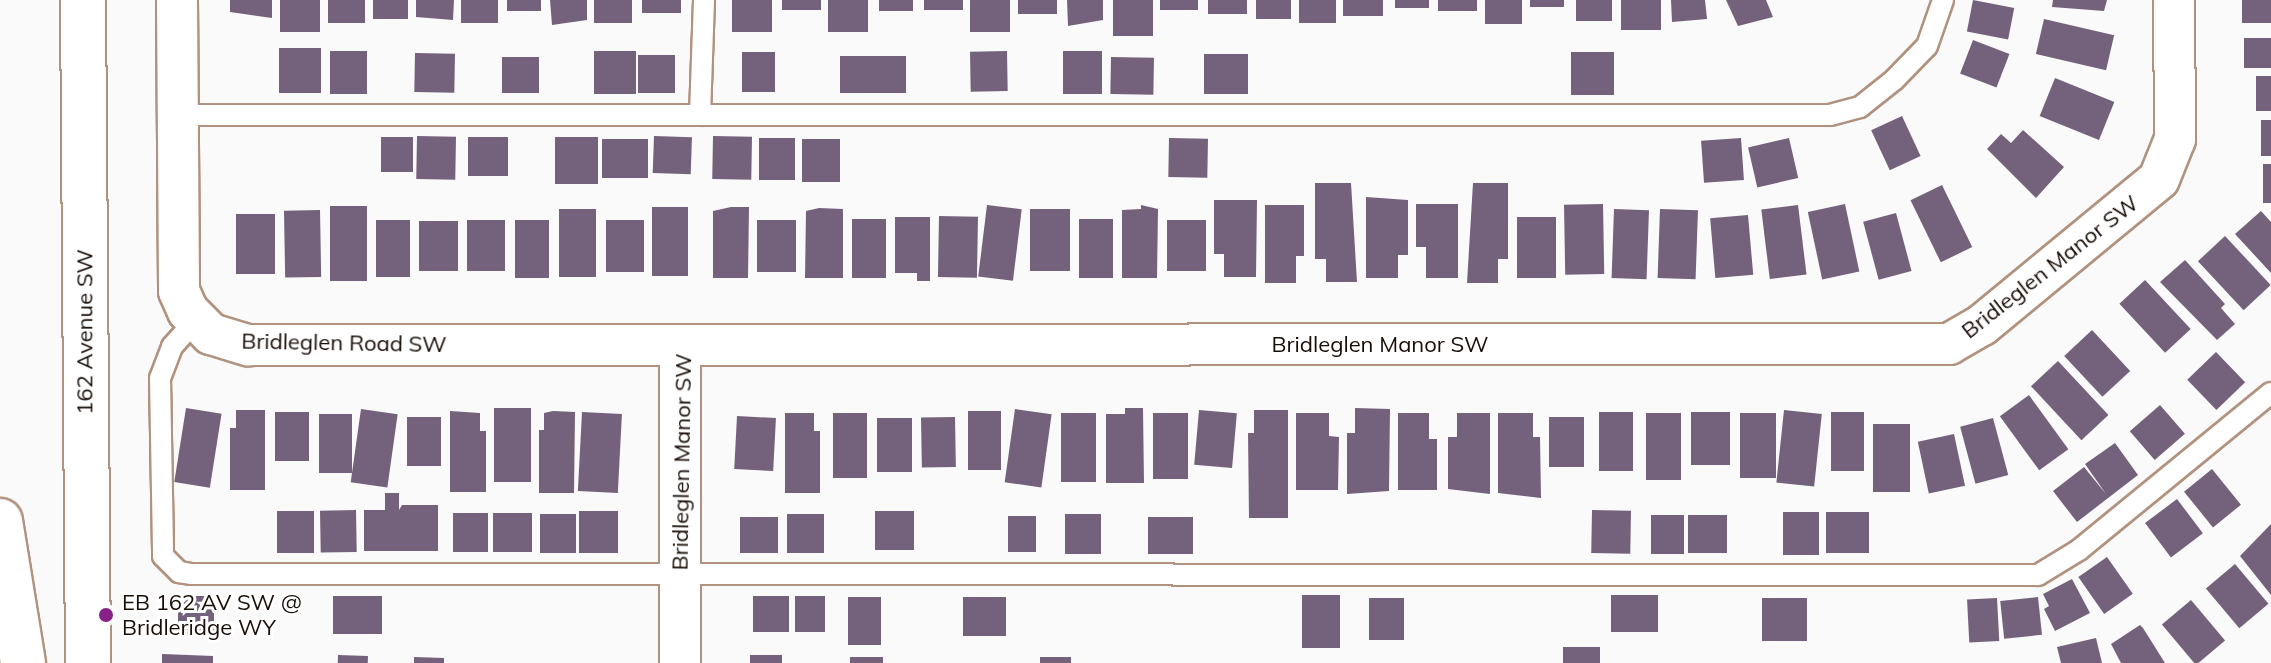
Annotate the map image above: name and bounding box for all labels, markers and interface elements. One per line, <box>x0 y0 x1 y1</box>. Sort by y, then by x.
street label: Bridleglen Manor SW <box>1956 190 2144 344</box>
street label: 162 Avenue SW <box>72 249 98 415</box>
street label: Bridleglen Road SW <box>241 328 447 358</box>
street label: Bridleglen Manor SW <box>1272 332 1488 358</box>
street label: Bridleglen Manor SW <box>667 353 697 571</box>
place label: EB 162 AV SW @ Bridleridge WY <box>122 589 302 640</box>
marker: EB 162 AV SW @ Bridleridge WY <box>97 606 115 624</box>

